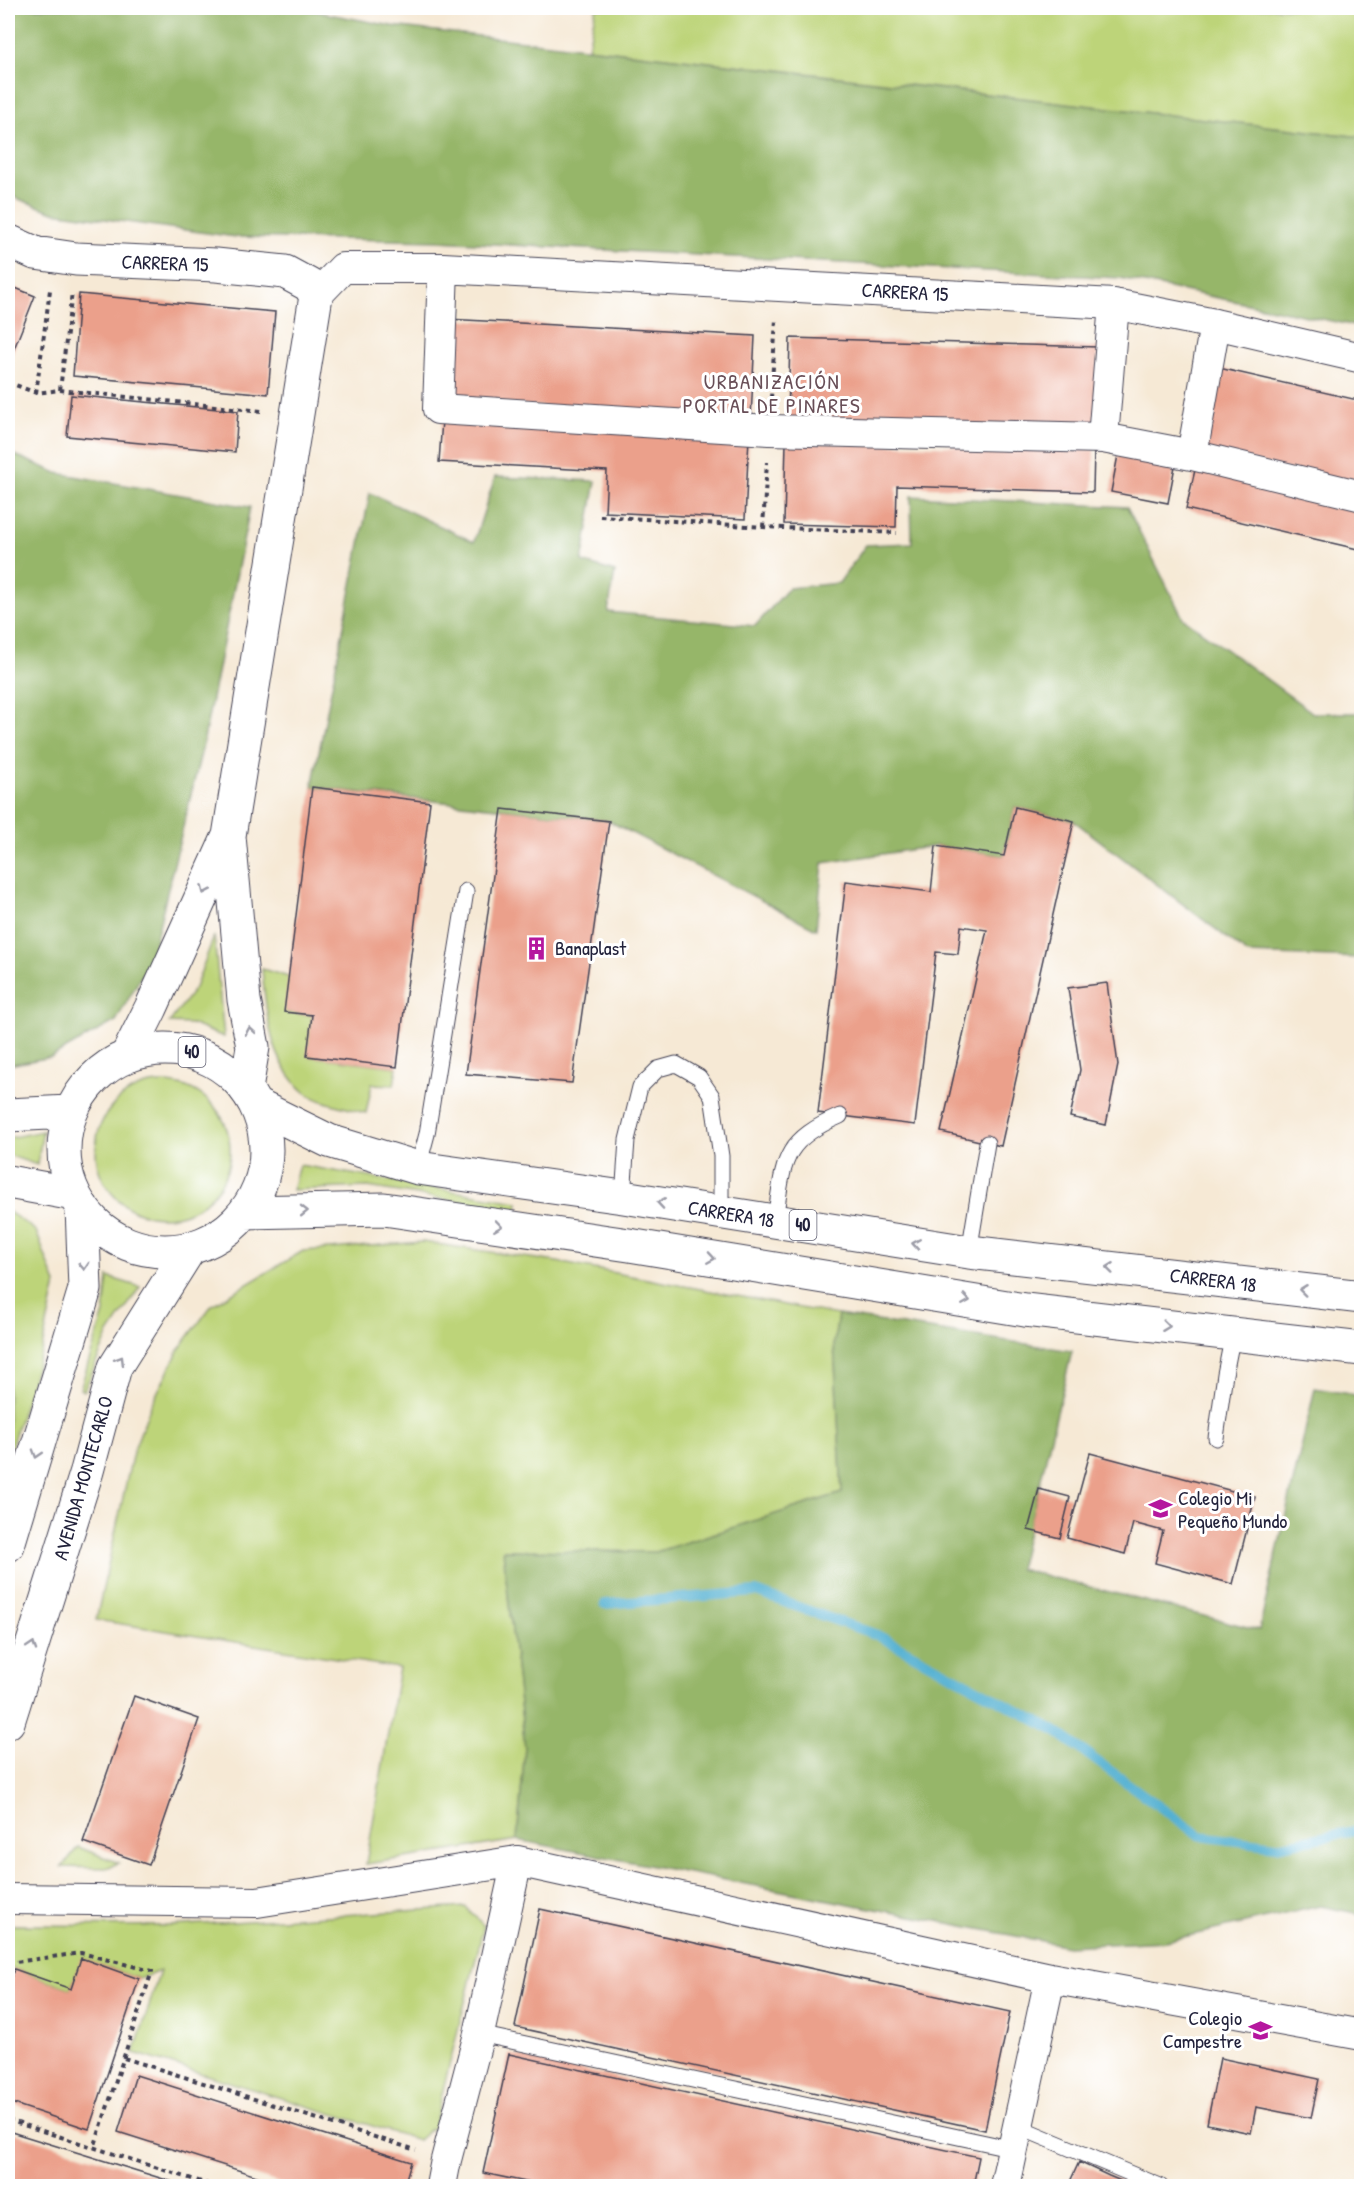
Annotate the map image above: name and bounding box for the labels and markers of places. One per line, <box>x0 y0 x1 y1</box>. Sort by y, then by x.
place label: Banaplast <box>555 934 627 961</box>
building icon: Banaplast <box>524 935 550 961</box>
place label: Colegio Mi Pequeño Mundo <box>1178 1484 1287 1534</box>
school or university icon: Colegio Mi Pequeño Mundo <box>1147 1496 1173 1522</box>
place label: Colegio Campestre <box>1163 2004 1242 2054</box>
school or university icon: Colegio Campestre <box>1247 2017 1273 2043</box>

